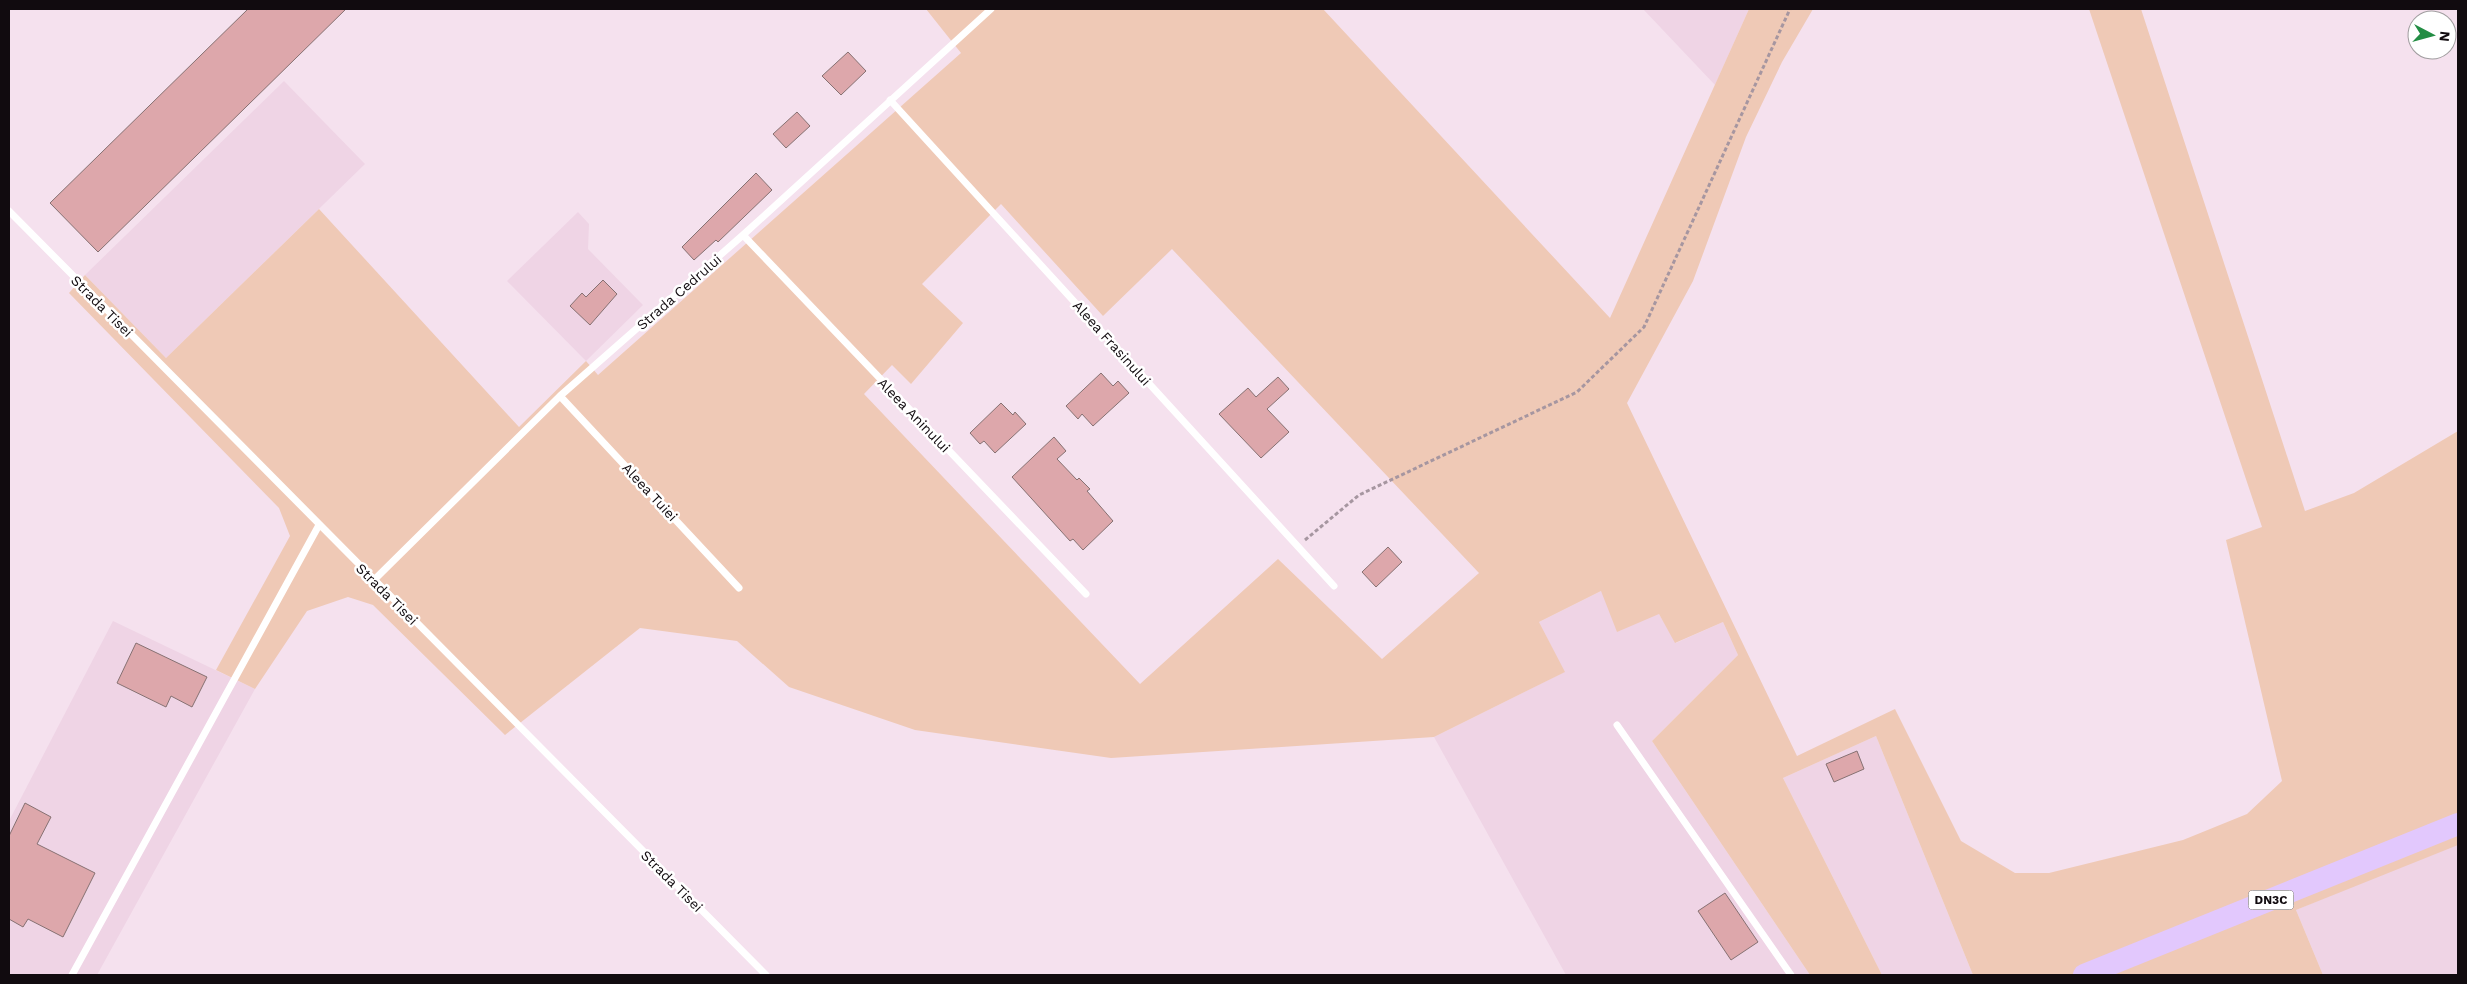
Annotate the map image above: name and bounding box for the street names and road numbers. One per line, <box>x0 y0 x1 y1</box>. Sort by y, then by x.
street label: Strada Cedrului <box>633 251 725 333</box>
street label: Strada Tisei <box>68 272 136 340</box>
street label: Aleea Frasinului <box>1070 297 1154 389</box>
street label: Aleea Aninului <box>875 375 953 455</box>
street label: Aleea Tuiei <box>619 460 681 524</box>
street label: Strada Tisei <box>353 560 421 628</box>
street label: Strada Tisei <box>638 847 706 915</box>
road number: DN3C <box>2248 890 2294 910</box>

